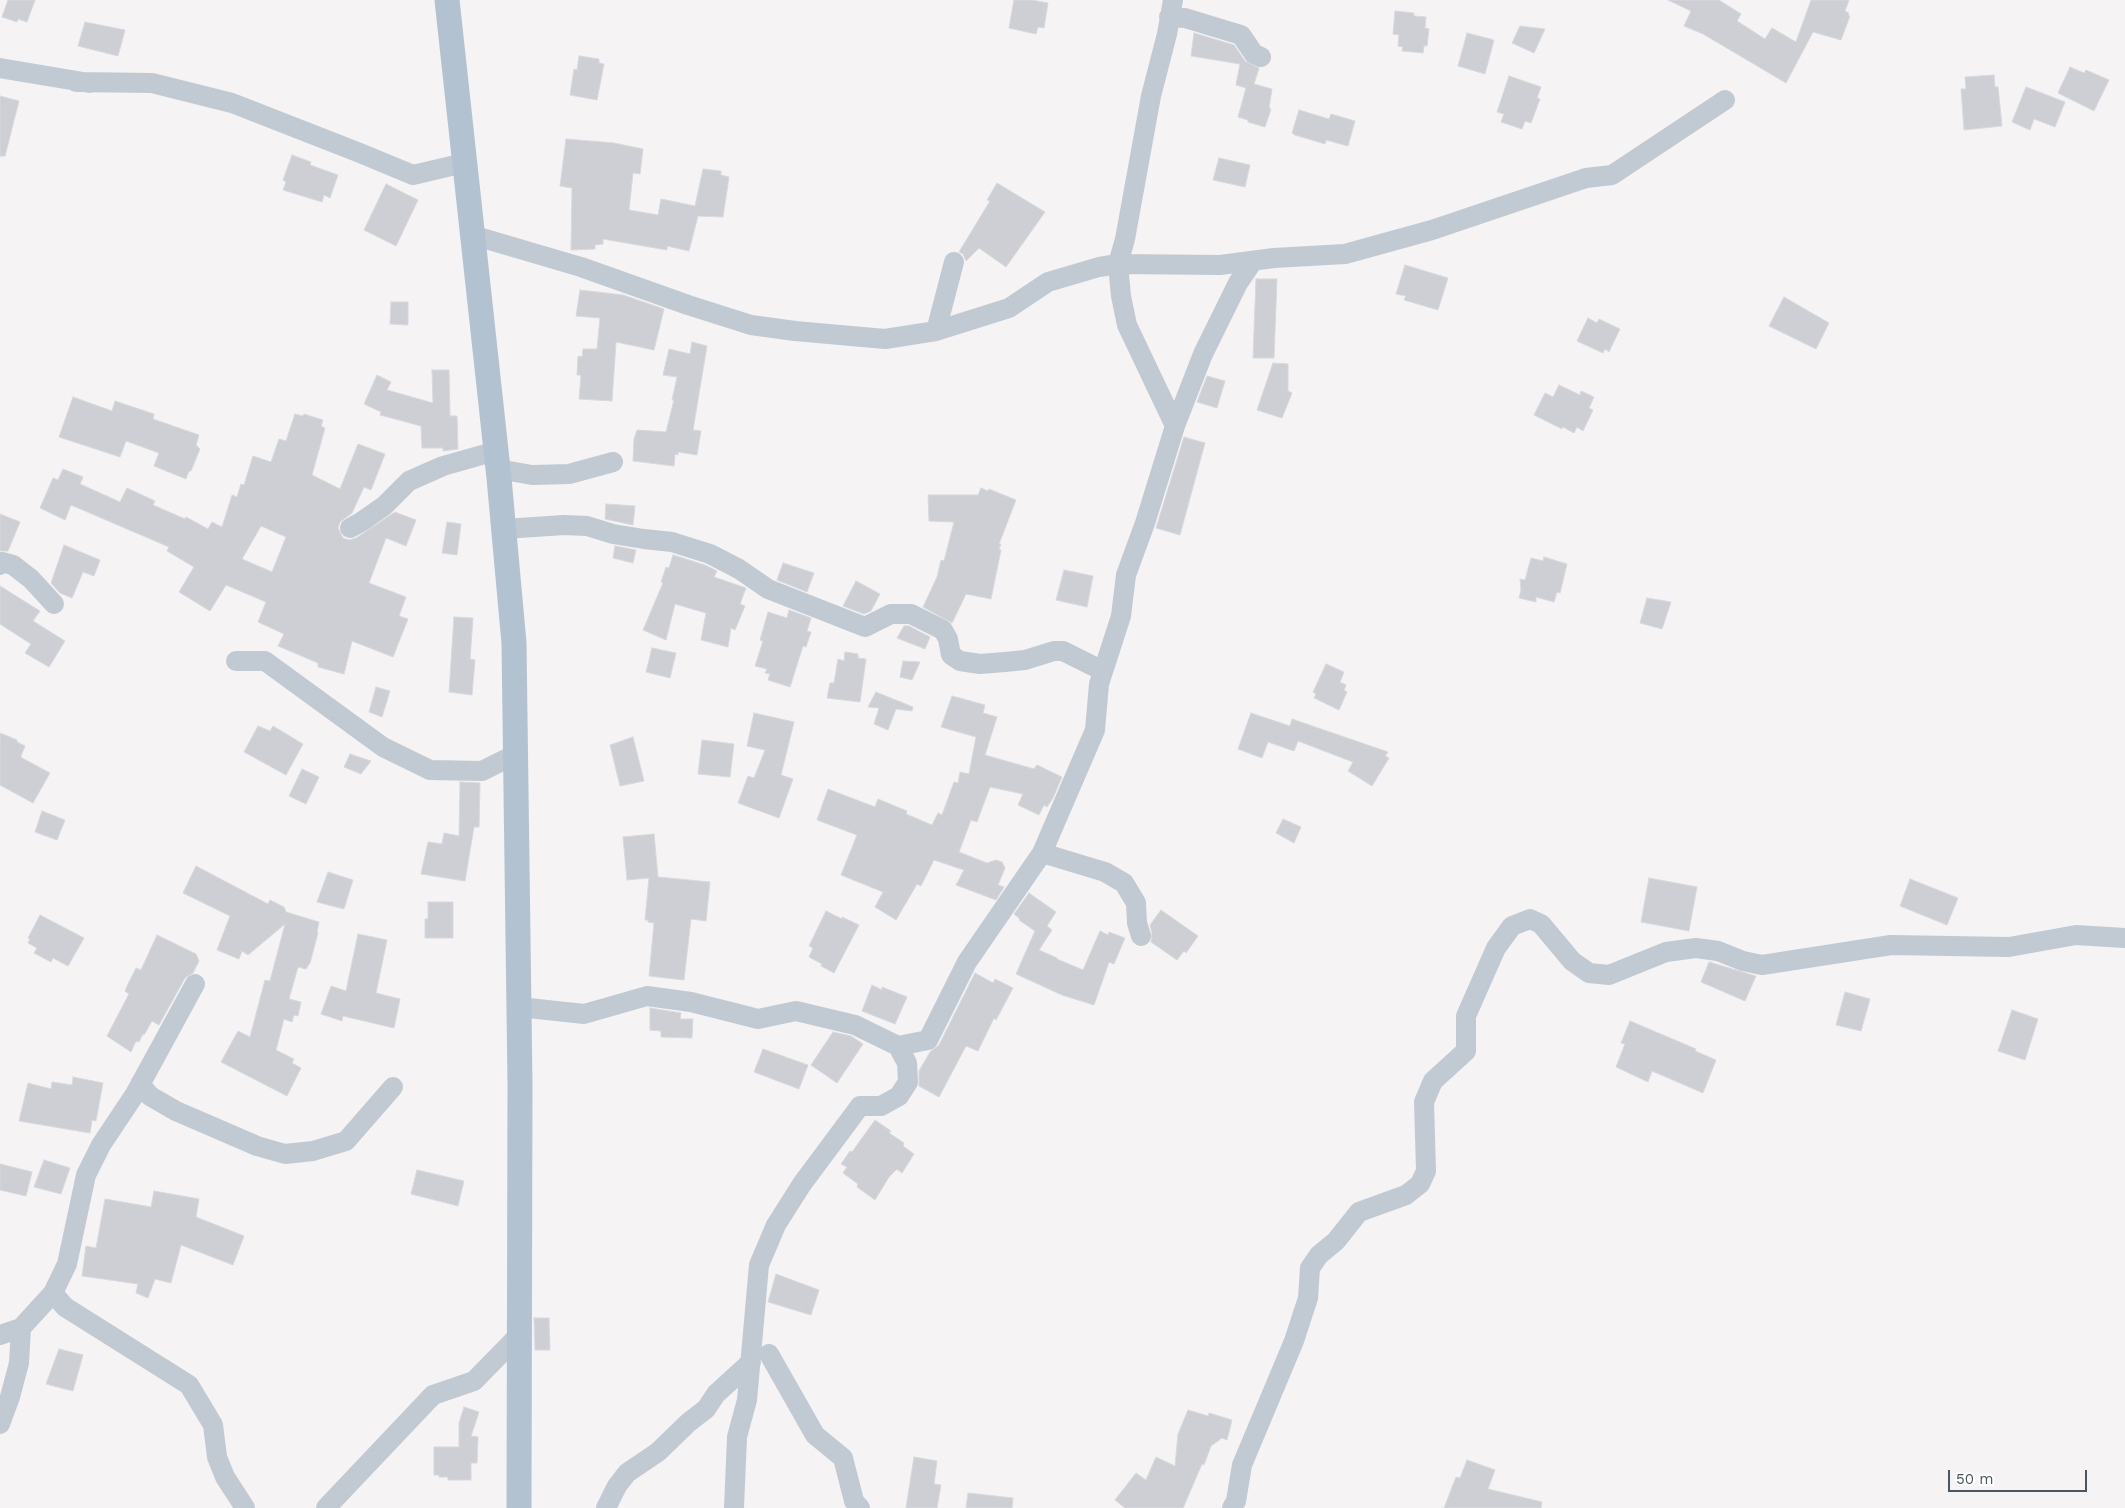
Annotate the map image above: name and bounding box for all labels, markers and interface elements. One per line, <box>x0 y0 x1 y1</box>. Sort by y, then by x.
scale bar <box>1950 1460 2089 1492</box>
text: 50 m <box>1956 1470 1993 1488</box>

